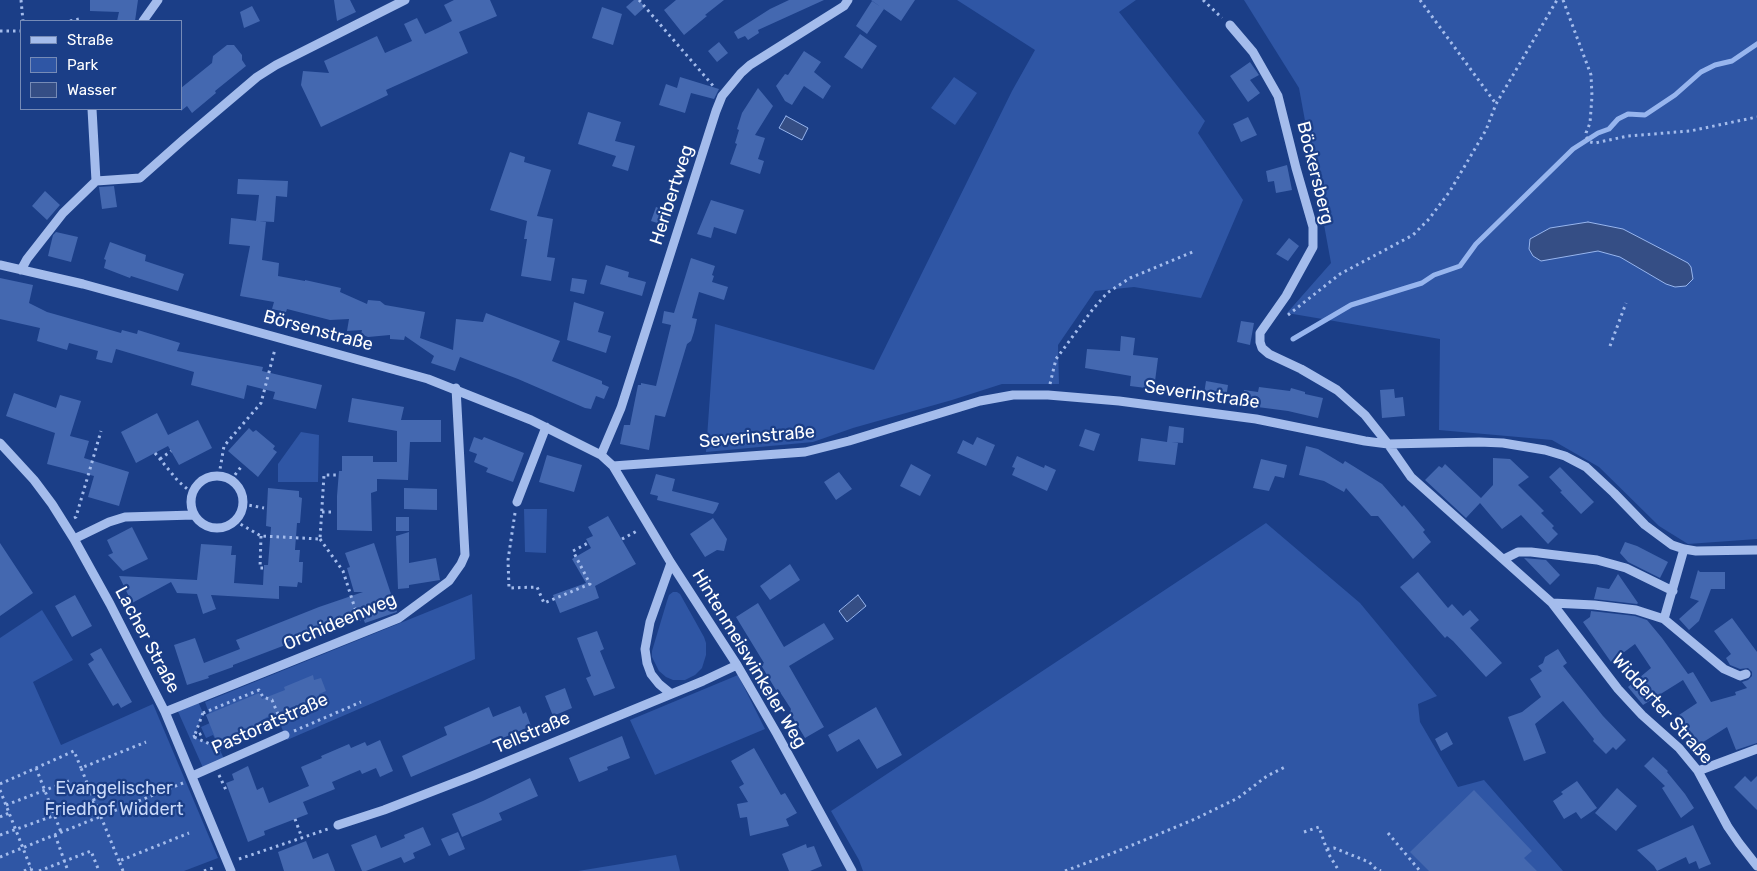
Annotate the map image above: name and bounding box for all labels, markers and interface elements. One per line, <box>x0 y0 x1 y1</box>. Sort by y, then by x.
legend <box>20 20 182 110</box>
text: Straße <box>67 31 113 49</box>
text: Park <box>67 56 98 74</box>
text: Wasser <box>67 81 116 99</box>
street label: Böckersberg <box>1292 119 1338 227</box>
street label: Heribertweg <box>646 142 698 248</box>
street label: Börsenstraße <box>261 306 375 356</box>
street label: Severinstraße <box>1143 376 1261 414</box>
street label: Severinstraße <box>698 421 816 453</box>
street label: Hintenmeiswinkeler Weg <box>687 566 811 752</box>
street label: Lacher Straße <box>110 583 184 697</box>
street label: Orchideenweg <box>280 588 400 656</box>
street label: Widderter Straße <box>1607 649 1717 769</box>
street label: Pastoratstraße <box>209 689 331 759</box>
street label: Tellstraße <box>490 707 574 759</box>
park label: Evangelischer Friedhof Widdert <box>45 778 183 821</box>

